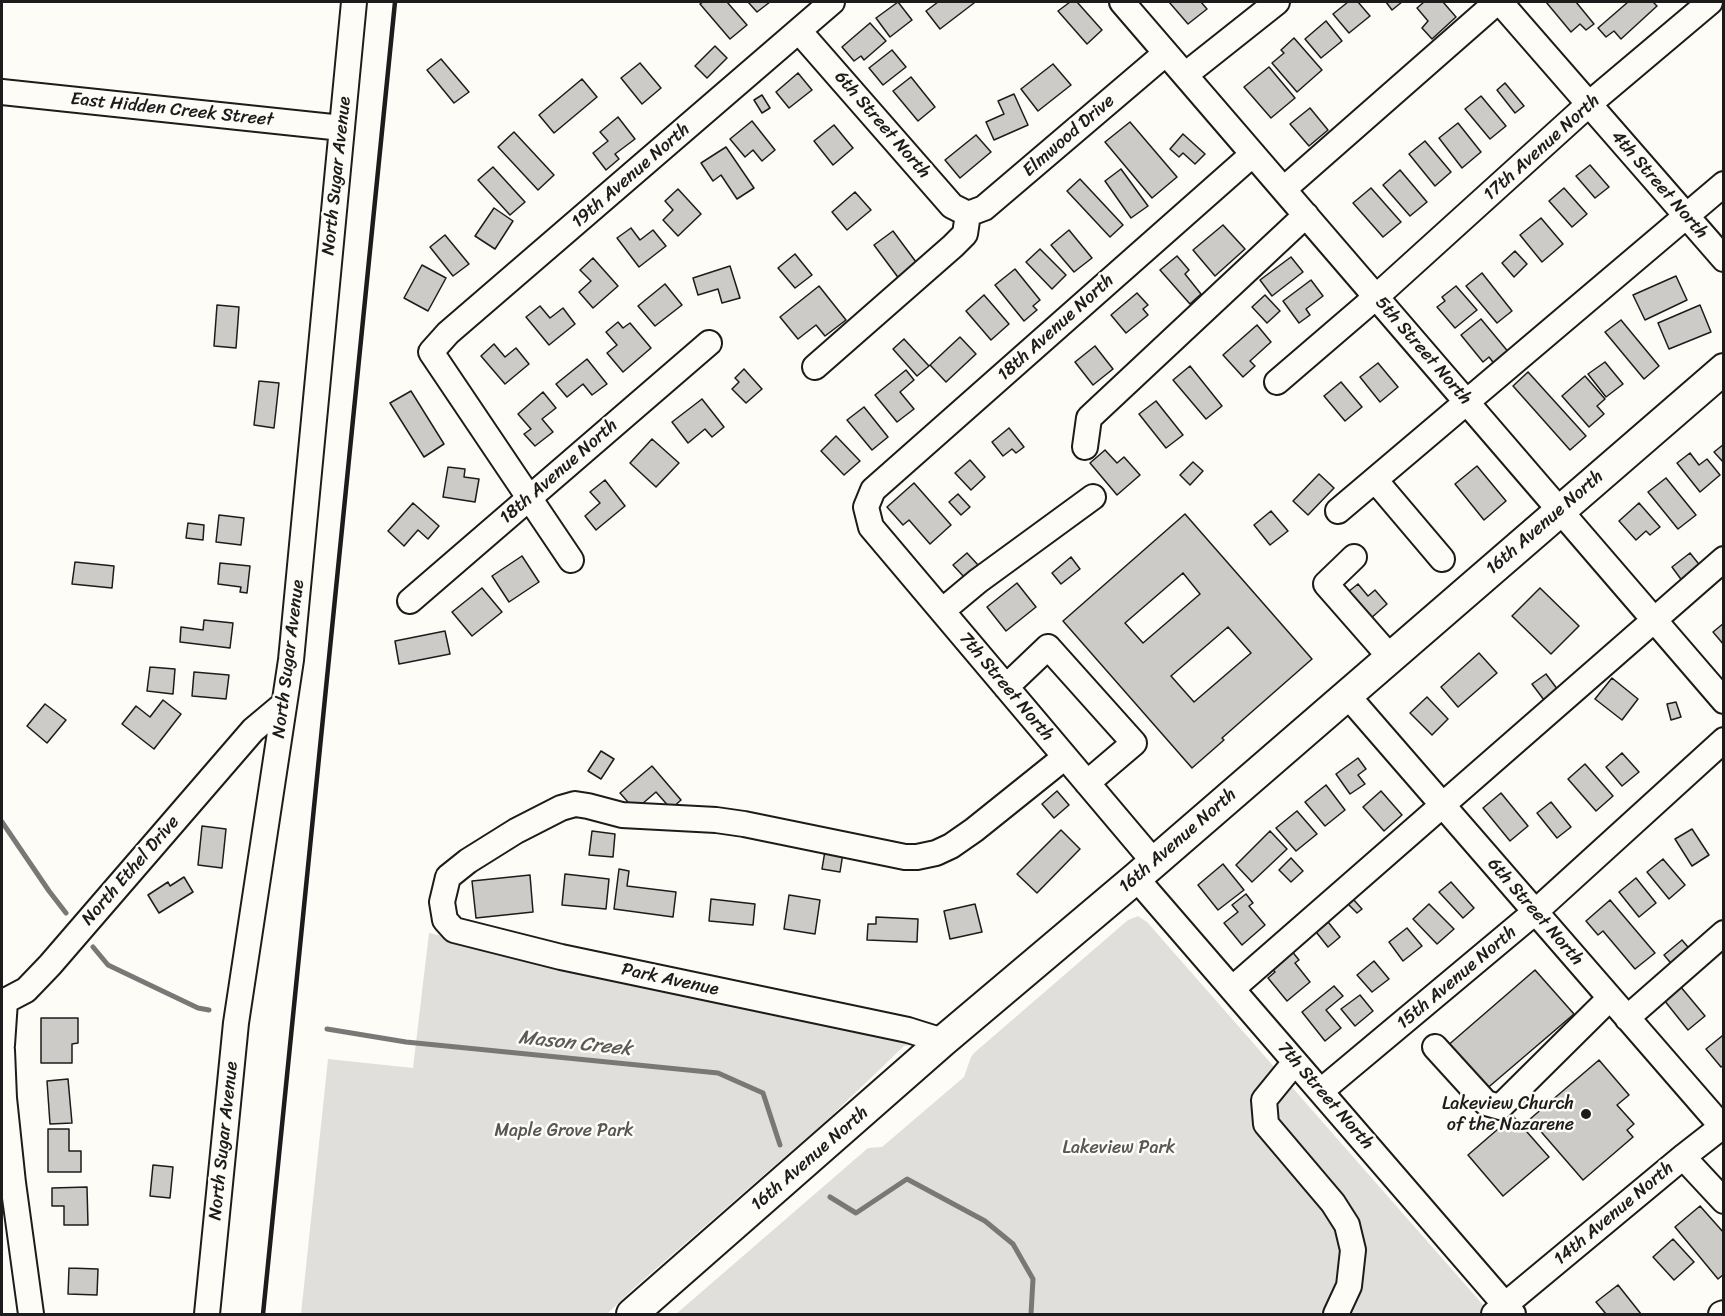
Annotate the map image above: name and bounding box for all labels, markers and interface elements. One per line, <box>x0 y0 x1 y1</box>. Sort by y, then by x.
street label: 6th Street North <box>829 67 935 183</box>
street label: East Hidden Creek Street <box>69 89 275 131</box>
street label: Elmwood Drive <box>1019 90 1119 182</box>
street label: 17th Avenue North <box>1480 90 1604 206</box>
street label: North Sugar Avenue <box>318 96 356 256</box>
street label: 19th Avenue North <box>568 119 694 233</box>
street label: 4th Street North <box>1606 126 1712 244</box>
street label: 18th Avenue North <box>993 270 1119 386</box>
street label: 5th Street North <box>1370 292 1476 410</box>
street label: 18th Avenue North <box>496 415 622 529</box>
street label: 16th Avenue North <box>1482 466 1608 580</box>
street label: North Sugar Avenue <box>269 578 309 740</box>
street label: 7th Street North <box>954 628 1058 746</box>
street label: 16th Avenue North <box>1115 784 1241 898</box>
street label: North Ethel Drive <box>78 812 184 930</box>
street label: 6th Street North <box>1482 854 1588 970</box>
street label: 15th Avenue North <box>1393 922 1521 1034</box>
street label: Park Avenue <box>619 959 721 1001</box>
water label: Mason Creek <box>517 1026 633 1062</box>
street label: 7th Street North <box>1272 1038 1378 1154</box>
street label: North Sugar Avenue <box>205 1061 243 1221</box>
place label: Lakeview Church of the Nazarene <box>1442 1093 1574 1136</box>
street label: 16th Avenue North <box>747 1102 873 1216</box>
marker: Lakeview Church of the Nazarene <box>1579 1107 1593 1121</box>
park label: Maple Grove Park <box>494 1120 634 1142</box>
park label: Lakeview Park <box>1063 1137 1175 1159</box>
street label: 14th Avenue North <box>1550 1158 1678 1270</box>

